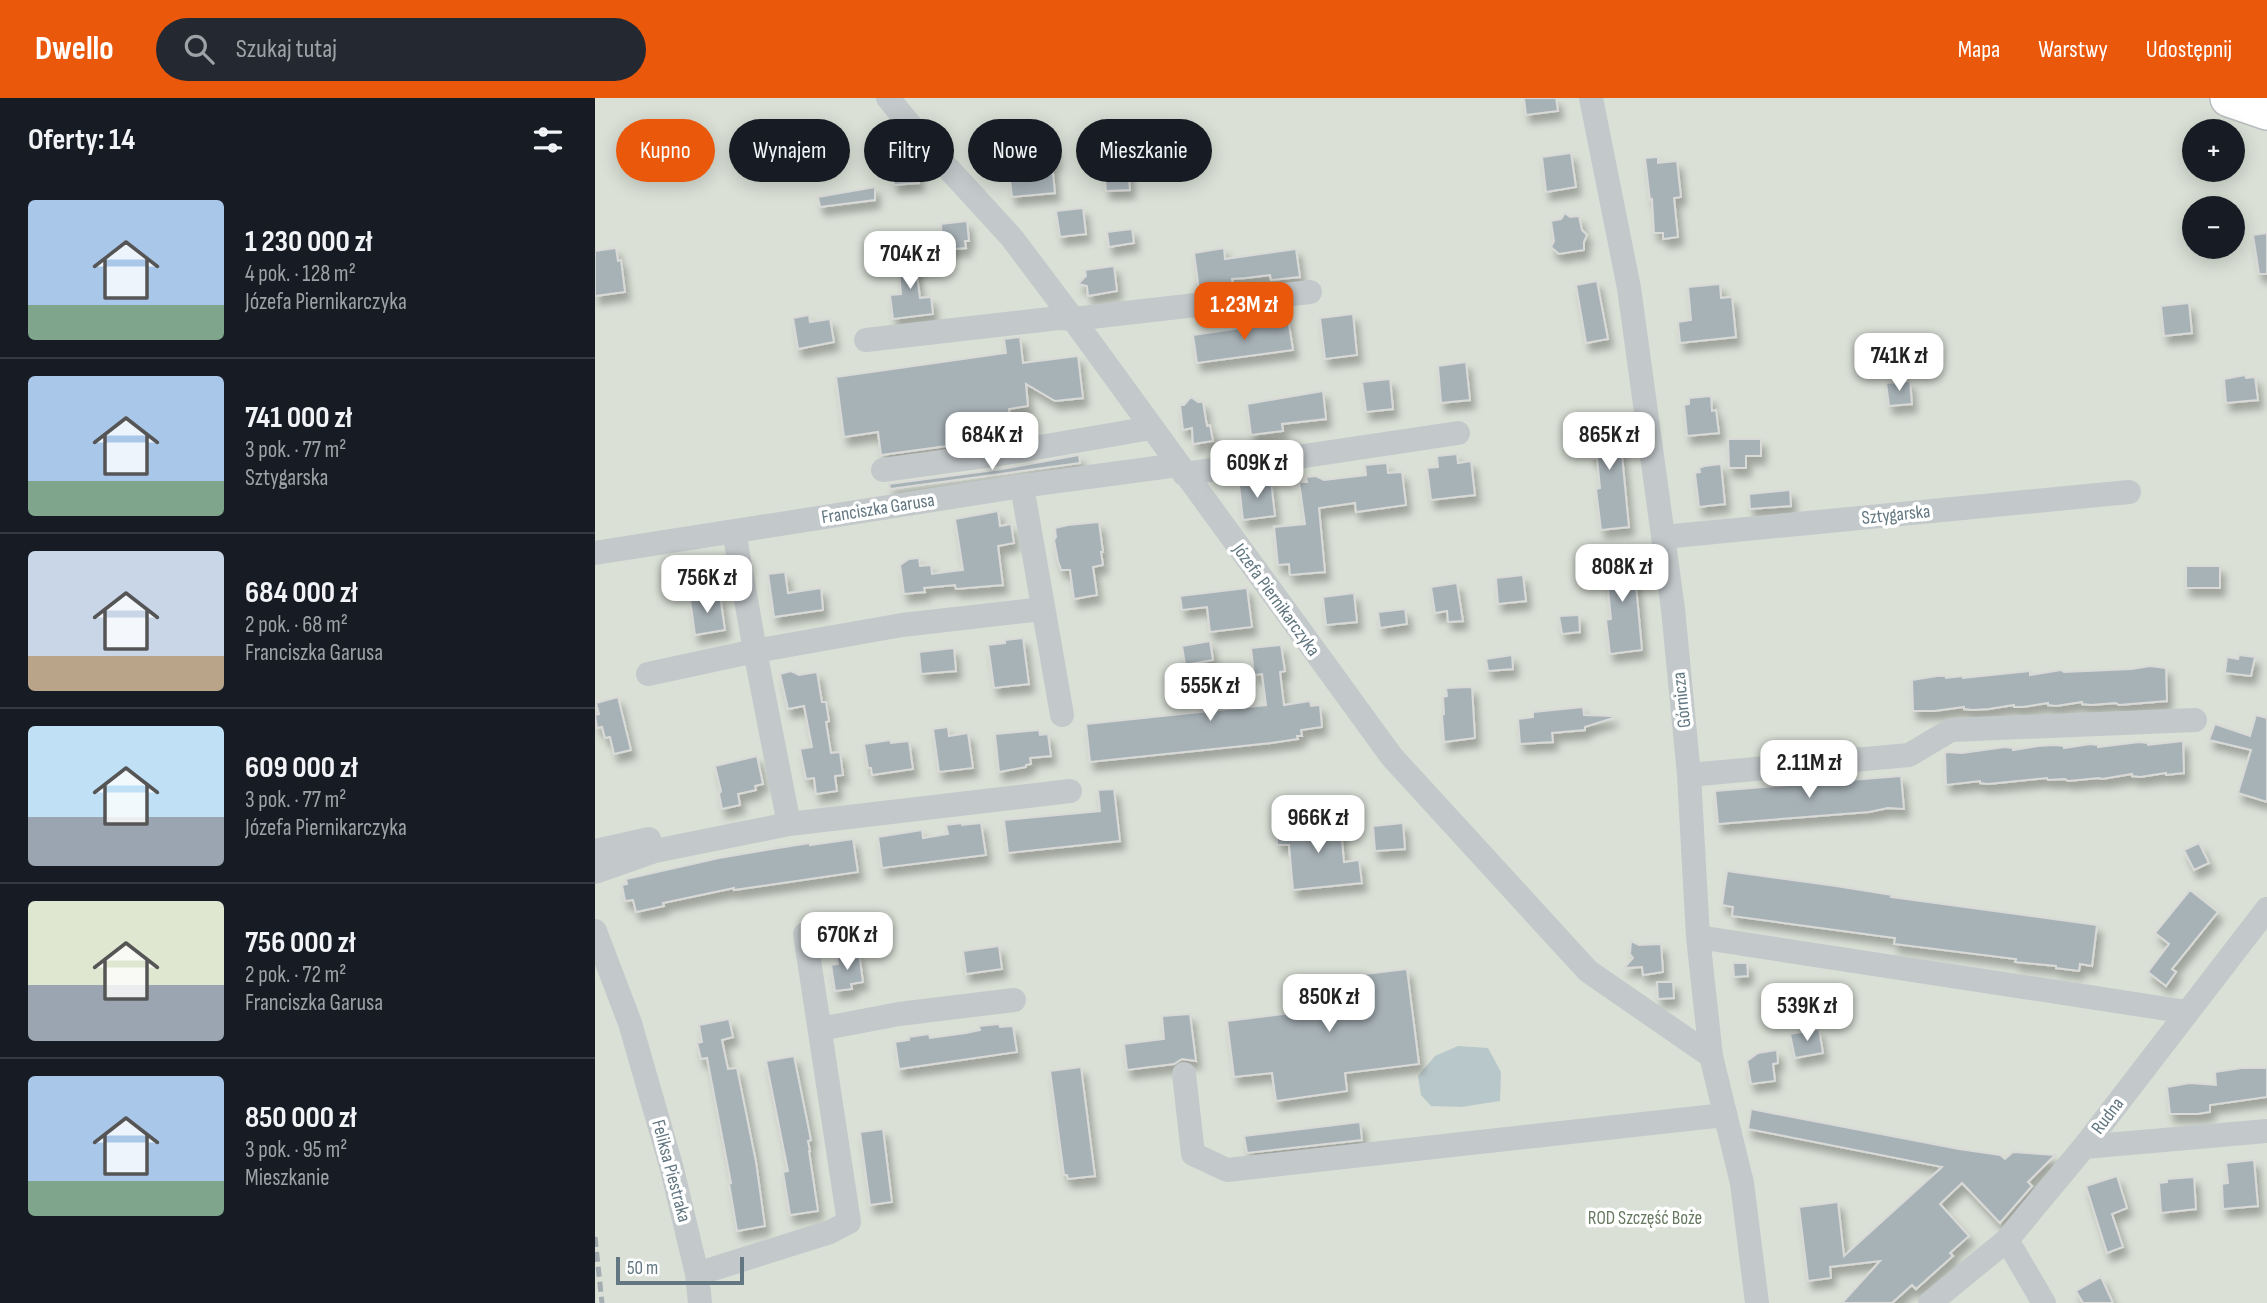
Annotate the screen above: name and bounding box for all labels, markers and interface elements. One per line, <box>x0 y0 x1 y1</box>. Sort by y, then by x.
search box <box>156 18 646 81</box>
text: Dwello <box>35 29 114 69</box>
icon: search <box>180 30 218 68</box>
text: Szukaj tutaj <box>236 34 337 65</box>
text: Mapa <box>1958 35 2000 64</box>
text: Warstwy <box>2038 35 2108 64</box>
text: Udostępnij <box>2146 35 2232 64</box>
chip: Kupno <box>616 119 715 182</box>
chip: Wynajem <box>729 119 850 182</box>
chip: Filtry <box>864 119 954 182</box>
chip: Nowe <box>968 119 1062 182</box>
chip: Mieszkanie <box>1076 119 1212 182</box>
map controls <box>2182 119 2245 259</box>
button: + <box>2182 119 2245 182</box>
icon: filters <box>529 121 567 159</box>
text: Oferty: 14 <box>28 122 135 158</box>
button: − <box>2182 196 2245 259</box>
text: 1 230 000 zł <box>245 224 372 260</box>
icon: home <box>84 228 168 312</box>
pin: 704K zł <box>845 232 975 291</box>
text: 704K zł <box>880 240 940 268</box>
text: 4 pok. · 128 m² <box>245 260 356 288</box>
pin: 1.23M zł <box>1172 282 1316 342</box>
text: Józefa Piernikarczyka <box>245 288 407 316</box>
text: 1.23M zł <box>1210 291 1278 319</box>
pin: 741K zł <box>1834 334 1964 393</box>
text: 741K zł <box>1870 342 1928 370</box>
text: 741 000 zł <box>245 400 352 436</box>
icon: home <box>84 404 168 488</box>
pin: 684K zł <box>927 412 1057 472</box>
pin: 865K zł <box>1544 412 1674 472</box>
text: 684K zł <box>961 421 1023 449</box>
text: 865K zł <box>1579 421 1639 449</box>
text: 3 pok. · 77 m² <box>245 436 346 464</box>
pin: 609K zł <box>1192 440 1322 500</box>
text: 609K zł <box>1226 449 1288 477</box>
text: Sztygarska <box>245 464 328 492</box>
street label: Franciszka Garusa <box>820 489 936 529</box>
street label: Sztygarska <box>1861 500 1931 530</box>
street label: Józefa Piernikarczyka <box>1227 538 1325 661</box>
pin: 808K zł <box>1557 545 1687 604</box>
text: 808K zł <box>1591 553 1653 581</box>
pin: 756K zł <box>642 556 772 615</box>
text: 756K zł <box>677 564 737 592</box>
text: 684 000 zł <box>245 575 358 611</box>
icon: home <box>84 579 168 663</box>
text: 2 pok. · 68 m² <box>245 611 348 639</box>
text: Franciszka Garusa <box>245 639 383 667</box>
pin: 555K zł <box>1145 664 1275 723</box>
street label: Górnicza <box>1668 671 1696 729</box>
text: 555K zł <box>1181 672 1239 700</box>
pin: 2.11M zł <box>1737 740 1881 800</box>
text: 2.11M zł <box>1776 749 1842 777</box>
text: 609 000 zł <box>245 750 358 786</box>
icon: home <box>84 754 168 838</box>
text: 3 pok. · 77 m² <box>245 786 346 814</box>
pin: 966K zł <box>1253 796 1383 855</box>
text: 966K zł <box>1287 804 1349 832</box>
text: Józefa Piernikarczyka <box>245 814 407 842</box>
pin: 670K zł <box>782 912 912 972</box>
text: 670K zł <box>817 921 877 949</box>
text: 756 000 zł <box>245 925 355 961</box>
icon: home <box>84 929 168 1013</box>
text: 2 pok. · 72 m² <box>245 961 346 989</box>
pin: 850K zł <box>1264 974 1394 1034</box>
text: 850K zł <box>1299 983 1359 1011</box>
pin: 539K zł <box>1742 984 1872 1043</box>
text: Franciszka Garusa <box>245 989 383 1017</box>
text: 539K zł <box>1777 992 1837 1020</box>
street label: Rudna <box>2087 1093 2129 1139</box>
text: 850 000 zł <box>245 1100 357 1136</box>
icon: home <box>84 1104 168 1188</box>
street label: Feliksa Piestraka <box>646 1117 696 1225</box>
text: 3 pok. · 95 m² <box>245 1136 347 1164</box>
text: Mieszkanie <box>245 1164 329 1192</box>
park label: ROD Szczęść Boże <box>1588 1207 1702 1230</box>
scale bar <box>616 1254 744 1286</box>
text: 50 m <box>627 1257 658 1280</box>

